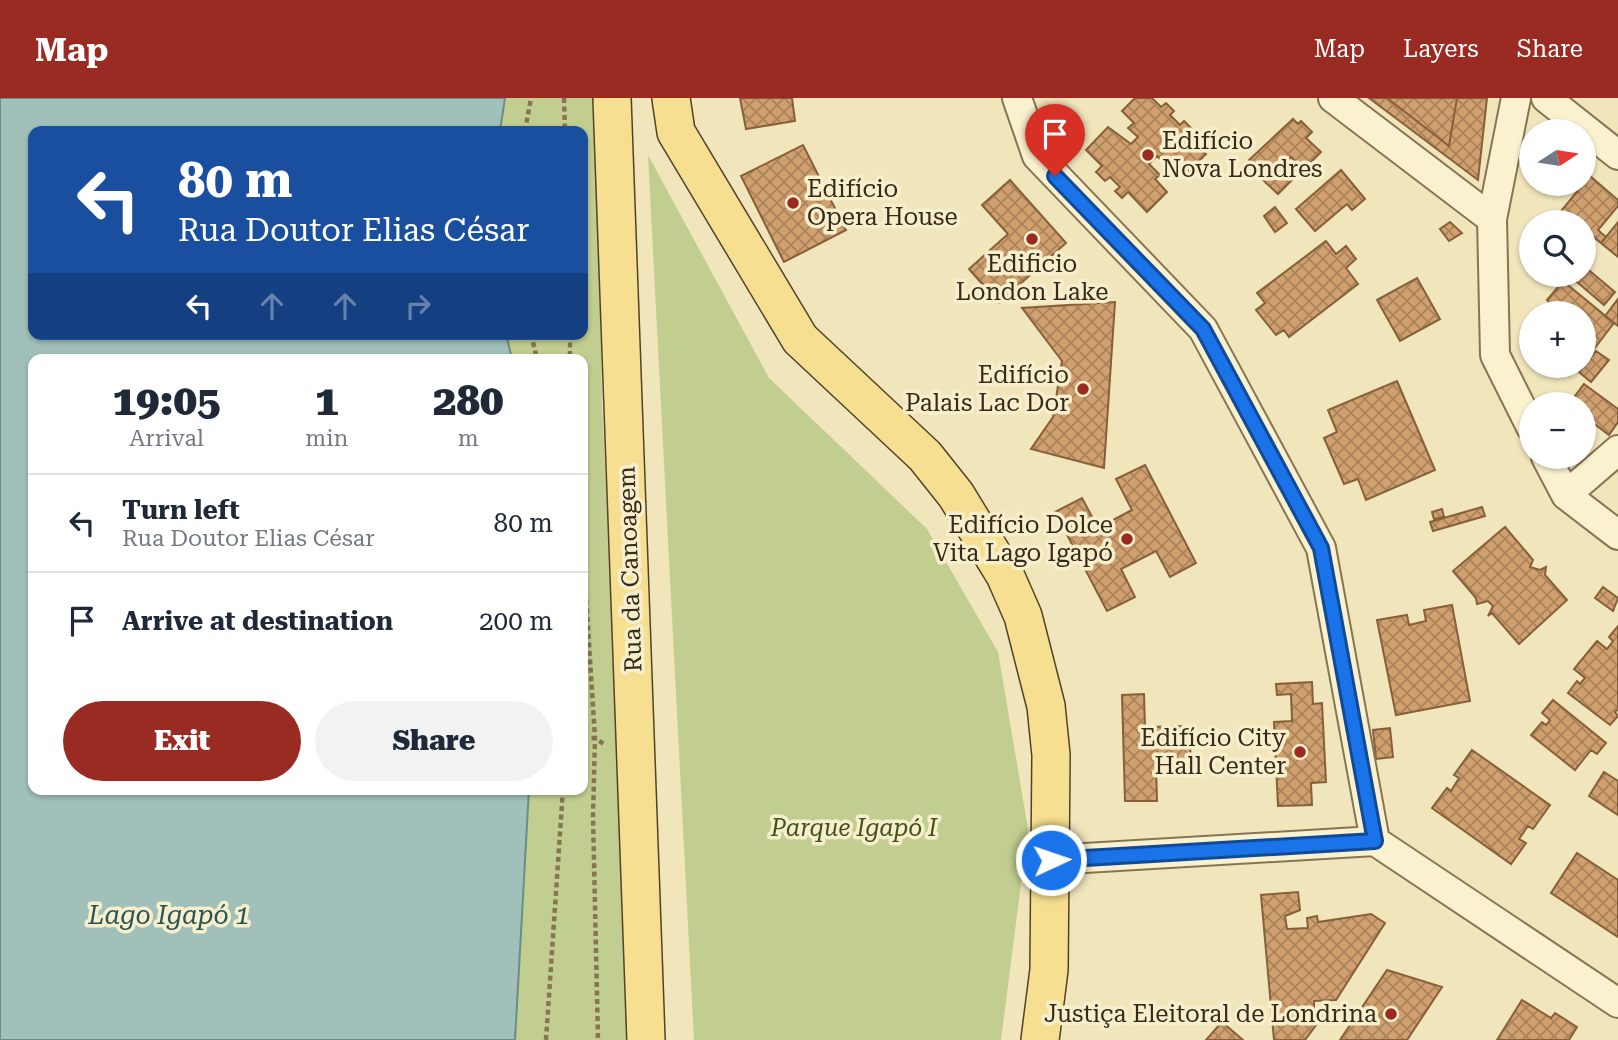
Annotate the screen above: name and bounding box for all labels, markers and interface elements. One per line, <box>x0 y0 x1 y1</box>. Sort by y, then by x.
text: Map <box>35 30 109 69</box>
text: Map <box>1314 35 1365 63</box>
text: Layers <box>1403 35 1479 63</box>
text: Share <box>1517 35 1583 63</box>
pin <box>1025 104 1085 176</box>
icon: arrive <box>1036 115 1074 153</box>
north arrow <box>1519 119 1596 196</box>
map controls <box>1519 119 1596 469</box>
place label: Edifício Nova Londres <box>1162 127 1323 183</box>
marker: Edifício Nova Londres <box>1140 147 1156 163</box>
text: 80 m <box>178 152 293 209</box>
icon: left <box>63 154 154 245</box>
place label: Edifício Opera House <box>807 175 958 231</box>
marker: Edifício Opera House <box>785 195 801 211</box>
button: search <box>1519 210 1596 287</box>
text: Rua Doutor Elias César <box>178 211 530 249</box>
marker: Edificio London Lake <box>1024 231 1040 247</box>
place label: Edificio London Lake <box>956 250 1108 306</box>
icon: left <box>180 287 218 325</box>
icon: ahead <box>253 287 291 325</box>
icon: ahead <box>326 287 364 325</box>
icon: right <box>399 287 437 325</box>
button: + <box>1519 301 1596 378</box>
place label: Edifício Palais Lac Dor <box>905 361 1069 417</box>
text: 19:05 <box>113 376 221 425</box>
text: 1 <box>315 376 339 425</box>
text: 280 <box>433 376 503 425</box>
marker: Edifício Palais Lac Dor <box>1075 381 1091 397</box>
button: − <box>1519 392 1596 469</box>
text: Arrival <box>129 425 204 452</box>
text: min <box>305 425 348 452</box>
text: m <box>458 425 479 452</box>
street label: Rua da Canoagem <box>612 465 648 672</box>
text: Turn left <box>122 495 240 525</box>
icon: left <box>63 504 101 542</box>
text: 80 m <box>494 508 553 538</box>
place label: Edifício Dolce Vita Lago Igapó <box>933 511 1113 567</box>
text: Rua Doutor Elias César <box>122 525 375 552</box>
marker: Edifício Dolce Vita Lago Igapó <box>1119 531 1135 547</box>
icon: arrive <box>63 602 101 640</box>
text: Arrive at destination <box>122 606 393 636</box>
text: 200 m <box>479 606 553 636</box>
button: Exit <box>63 701 301 781</box>
button: Share <box>315 701 553 781</box>
place label: Edifício City Hall Center <box>1140 724 1287 780</box>
marker: Edifício City Hall Center <box>1292 744 1308 760</box>
park label: Parque Igapó I <box>770 814 938 842</box>
position arrow <box>1014 823 1088 897</box>
water label: Lago Igapó 1 <box>87 900 250 930</box>
place label: Justiça Eleitoral de Londrina <box>1044 1000 1377 1028</box>
marker: Justiça Eleitoral de Londrina <box>1383 1006 1399 1022</box>

